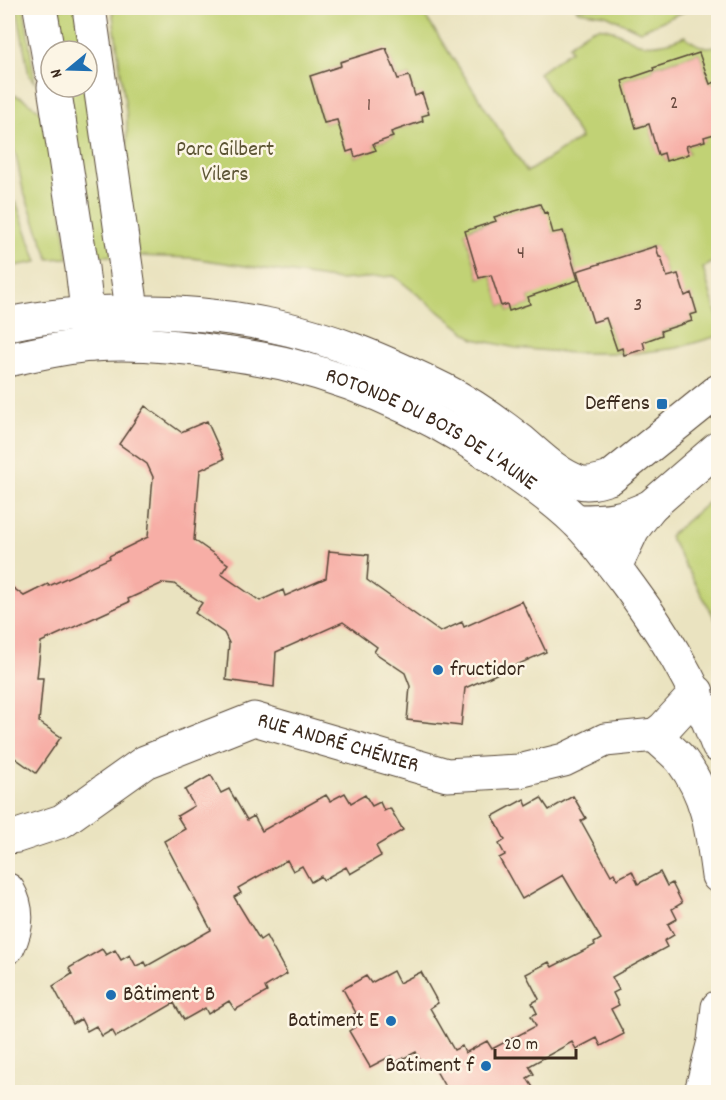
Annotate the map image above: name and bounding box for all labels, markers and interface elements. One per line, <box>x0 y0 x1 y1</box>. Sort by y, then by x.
north arrow <box>39 39 99 99</box>
text: N <box>45 65 69 81</box>
house number: 2 <box>670 90 678 118</box>
house number: 1 <box>367 92 371 120</box>
park label: Parc Gilbert Vilers <box>176 135 274 191</box>
house number: 4 <box>517 240 525 268</box>
house number: 3 <box>634 292 642 320</box>
street label: ROTONDE DU BOIS DE L'AUNE <box>321 361 543 499</box>
place label: Deffens <box>585 389 650 420</box>
marker: Deffens <box>655 397 669 411</box>
place label: fructidor <box>450 655 525 686</box>
marker: fructidor <box>431 663 445 677</box>
street label: RUE ANDRÉ CHÉNIER <box>254 705 423 782</box>
place label: Bâtiment B <box>123 980 215 1011</box>
marker: Bâtiment B <box>104 988 118 1002</box>
place label: Batiment E <box>288 1006 379 1037</box>
marker: Batiment E <box>384 1014 398 1028</box>
scale bar <box>495 1022 576 1060</box>
text: 20 m <box>504 1033 538 1058</box>
place label: Batiment f <box>385 1051 475 1082</box>
marker: Batiment f <box>479 1059 493 1073</box>

